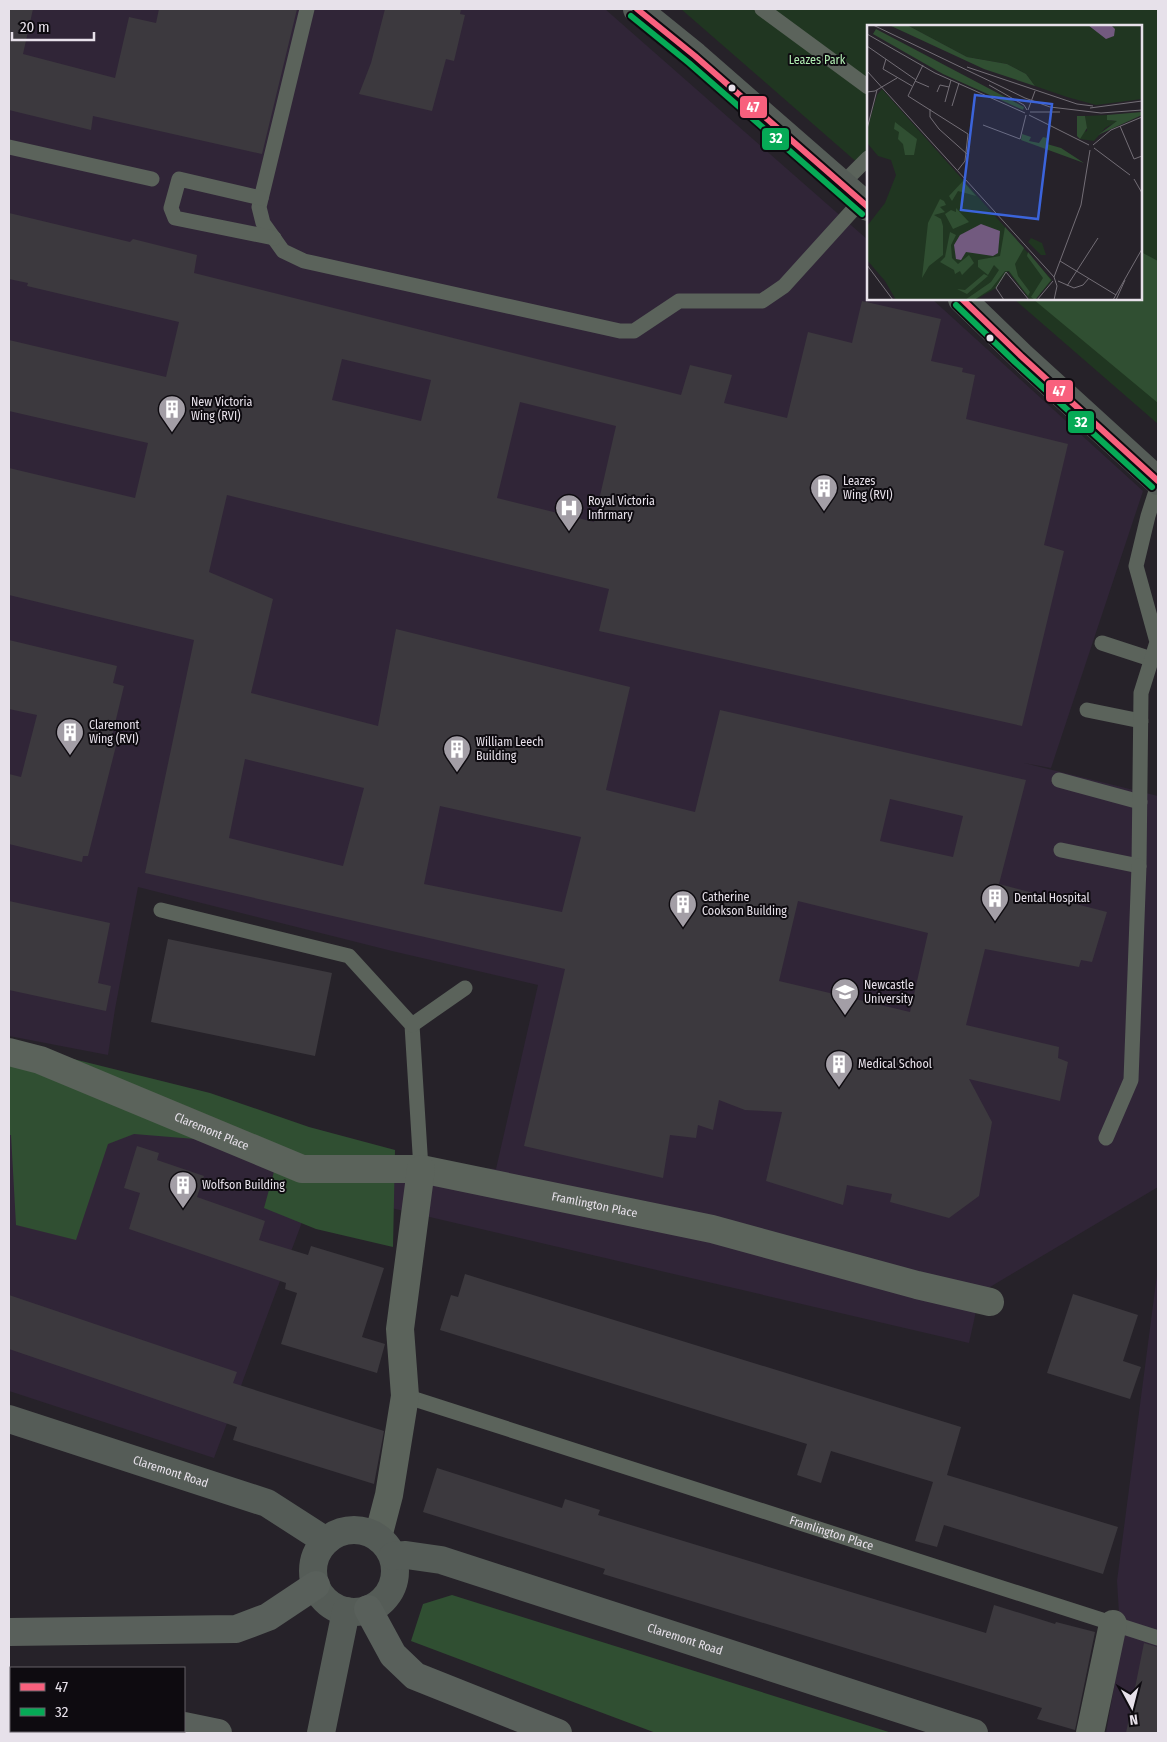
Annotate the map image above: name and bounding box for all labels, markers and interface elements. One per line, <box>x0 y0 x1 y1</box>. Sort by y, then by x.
scale bar <box>12 10 95 42</box>
text: 20 m <box>20 18 50 36</box>
inset map <box>867 25 1142 300</box>
park label: Leazes Park <box>789 53 846 67</box>
unlabelled marker <box>727 83 737 93</box>
line badge: 47 <box>739 95 768 119</box>
text: 47 <box>747 99 759 116</box>
line badge: 32 <box>761 127 790 151</box>
text: 32 <box>769 130 783 147</box>
unlabelled marker <box>985 333 995 343</box>
line badge: 47 <box>1045 379 1074 403</box>
text: 47 <box>1053 383 1065 400</box>
building icon: New Victoria Wing (RVI) <box>157 394 187 433</box>
place label: New Victoria Wing (RVI) <box>191 395 252 423</box>
line badge: 32 <box>1067 410 1095 434</box>
text: 32 <box>1074 414 1088 431</box>
building icon: Leazes Wing (RVI) <box>809 473 839 512</box>
place label: Leazes Wing (RVI) <box>843 474 893 502</box>
hospital icon: Royal Victoria Infirmary <box>554 493 584 532</box>
place label: Royal Victoria Infirmary <box>588 494 655 522</box>
building icon: Claremont Wing (RVI) <box>55 717 85 756</box>
place label: Claremont Wing (RVI) <box>89 718 140 746</box>
building icon: William Leech Building <box>442 734 472 773</box>
place label: William Leech Building <box>476 735 544 763</box>
building icon: Dental Hospital <box>980 883 1010 922</box>
building icon: Catherine Cookson Building <box>668 889 698 928</box>
place label: Catherine Cookson Building <box>702 890 787 918</box>
place label: Dental Hospital <box>1014 891 1090 905</box>
school or university icon: Newcastle University <box>830 977 860 1016</box>
place label: Newcastle University <box>864 978 914 1006</box>
building icon: Medical School <box>824 1049 854 1088</box>
place label: Medical School <box>858 1057 932 1071</box>
street label: Claremont Place <box>172 1110 251 1153</box>
building icon: Wolfson Building <box>168 1170 198 1209</box>
place label: Wolfson Building <box>202 1178 285 1192</box>
street label: Framlington Place <box>550 1189 639 1220</box>
street label: Claremont Road <box>131 1453 210 1490</box>
street label: Framlington Place <box>788 1513 875 1553</box>
street label: Claremont Road <box>646 1620 724 1658</box>
legend <box>10 1667 185 1732</box>
text: 47 <box>55 1678 68 1696</box>
north arrow <box>1107 1682 1157 1732</box>
text: 32 <box>55 1703 69 1721</box>
text: N <box>1128 1710 1139 1728</box>

